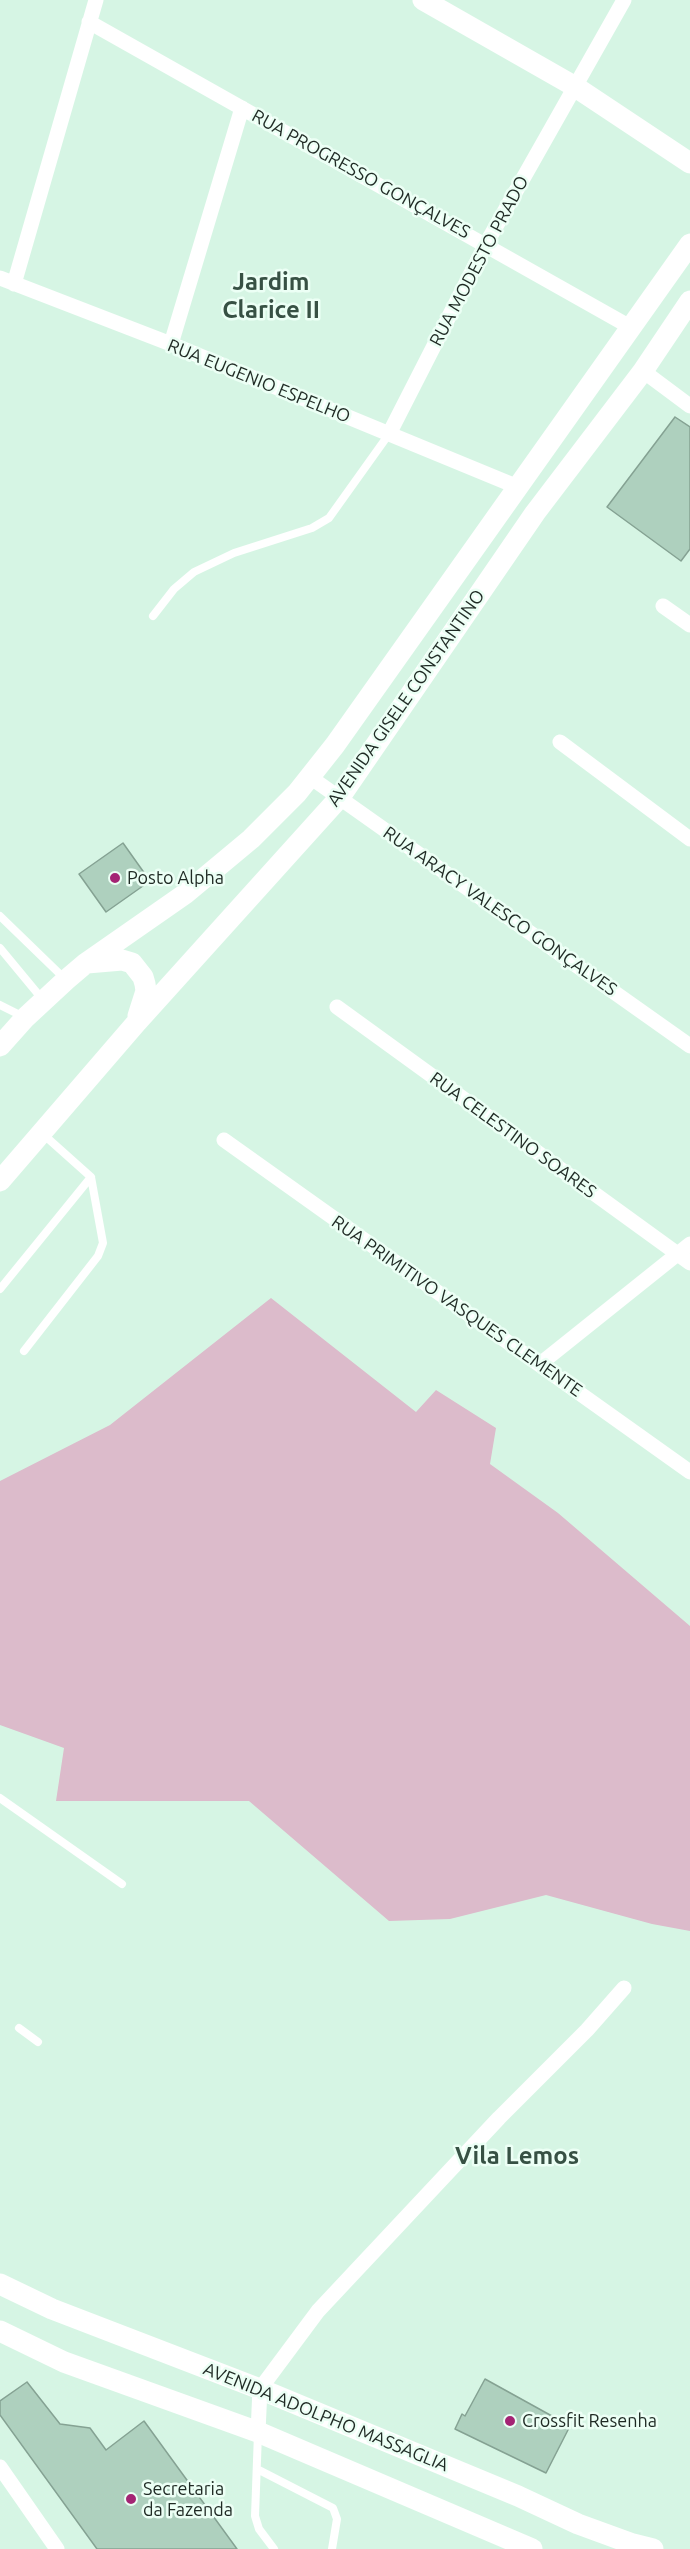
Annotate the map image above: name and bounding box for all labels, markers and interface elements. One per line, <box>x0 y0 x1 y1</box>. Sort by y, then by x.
street label: RUA PROGRESSO GONÇALVES <box>248 105 474 243</box>
street label: RUA MODESTO PRADO <box>425 172 533 350</box>
district label: Jardim Clarice II <box>222 268 320 324</box>
street label: RUA EUGENIO ESPELHO <box>164 334 354 428</box>
street label: AVENIDA GISELE CONSTANTINO <box>323 585 489 811</box>
street label: RUA ARACY VALESCO GONÇALVES <box>379 822 621 1000</box>
place label: Posto Alpha <box>127 867 224 889</box>
marker: Posto Alpha <box>108 871 122 885</box>
street label: RUA CELESTINO SOARES <box>426 1067 600 1203</box>
street label: RUA PRIMITIVO VASQUES CLEMENTE <box>328 1211 586 1401</box>
district label: Vila Lemos <box>455 2142 579 2170</box>
street label: AVENIDA ADOLPHO MASSAGLIA <box>200 2358 452 2476</box>
place label: Crossfit Resenha <box>522 2410 657 2432</box>
marker: Crossfit Resenha <box>503 2414 517 2428</box>
place label: Secretaria da Fazenda <box>143 2478 233 2520</box>
marker: Secretaria da Fazenda <box>124 2492 138 2506</box>

